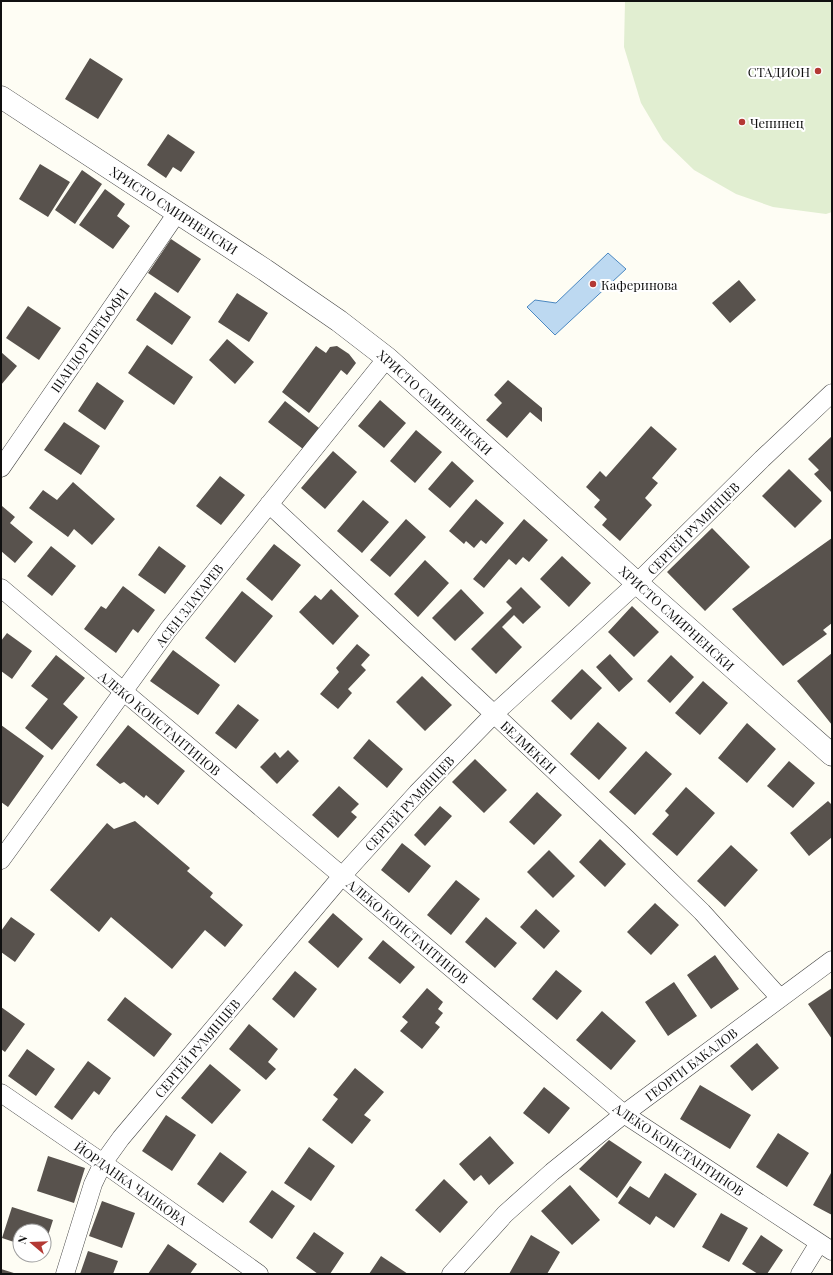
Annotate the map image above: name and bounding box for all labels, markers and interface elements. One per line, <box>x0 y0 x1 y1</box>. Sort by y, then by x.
place label: СТАДИОН <box>748 63 810 80</box>
marker: СТАДИОН <box>813 66 823 76</box>
place label: Чепинец <box>750 114 804 131</box>
marker: Чепинец <box>737 117 747 127</box>
street label: ХРИСТО СМИРНЕНСКИ <box>107 162 241 258</box>
place label: Каферинова <box>601 276 678 293</box>
marker: Каферинова <box>588 279 598 289</box>
street label: ШАНДОР ПЕТЬОФИ <box>47 284 131 396</box>
street label: ХРИСТО СМИРНЕНСКИ <box>374 346 496 458</box>
street label: СЕРГЕЙ РУМЯНЦЕВ <box>643 478 743 578</box>
street label: АСЕН ЗЛАТАРЕВ <box>151 560 227 651</box>
street label: ХРИСТО СМИРНЕНСКИ <box>616 562 738 674</box>
street label: АЛЕКО КОНСТАНТИНОВ <box>95 666 225 779</box>
street label: БЕЛМЕКЕН <box>497 717 561 777</box>
street label: СЕРГЕЙ РУМЯНЦЕВ <box>360 752 458 854</box>
street label: АЛЕКО КОНСТАНТИНОВ <box>343 874 473 987</box>
street label: СЕРГЕЙ РУМЯНЦЕВ <box>151 995 243 1101</box>
street label: ГЕОРГИ БАКАЛОВ <box>641 1024 741 1104</box>
street label: АЛЕКО КОНСТАНТИНОВ <box>610 1098 748 1199</box>
street label: ЙОРДАНКА ЧАНКОВА <box>71 1138 191 1229</box>
north arrow <box>12 1223 52 1263</box>
text: N <box>14 1233 30 1246</box>

